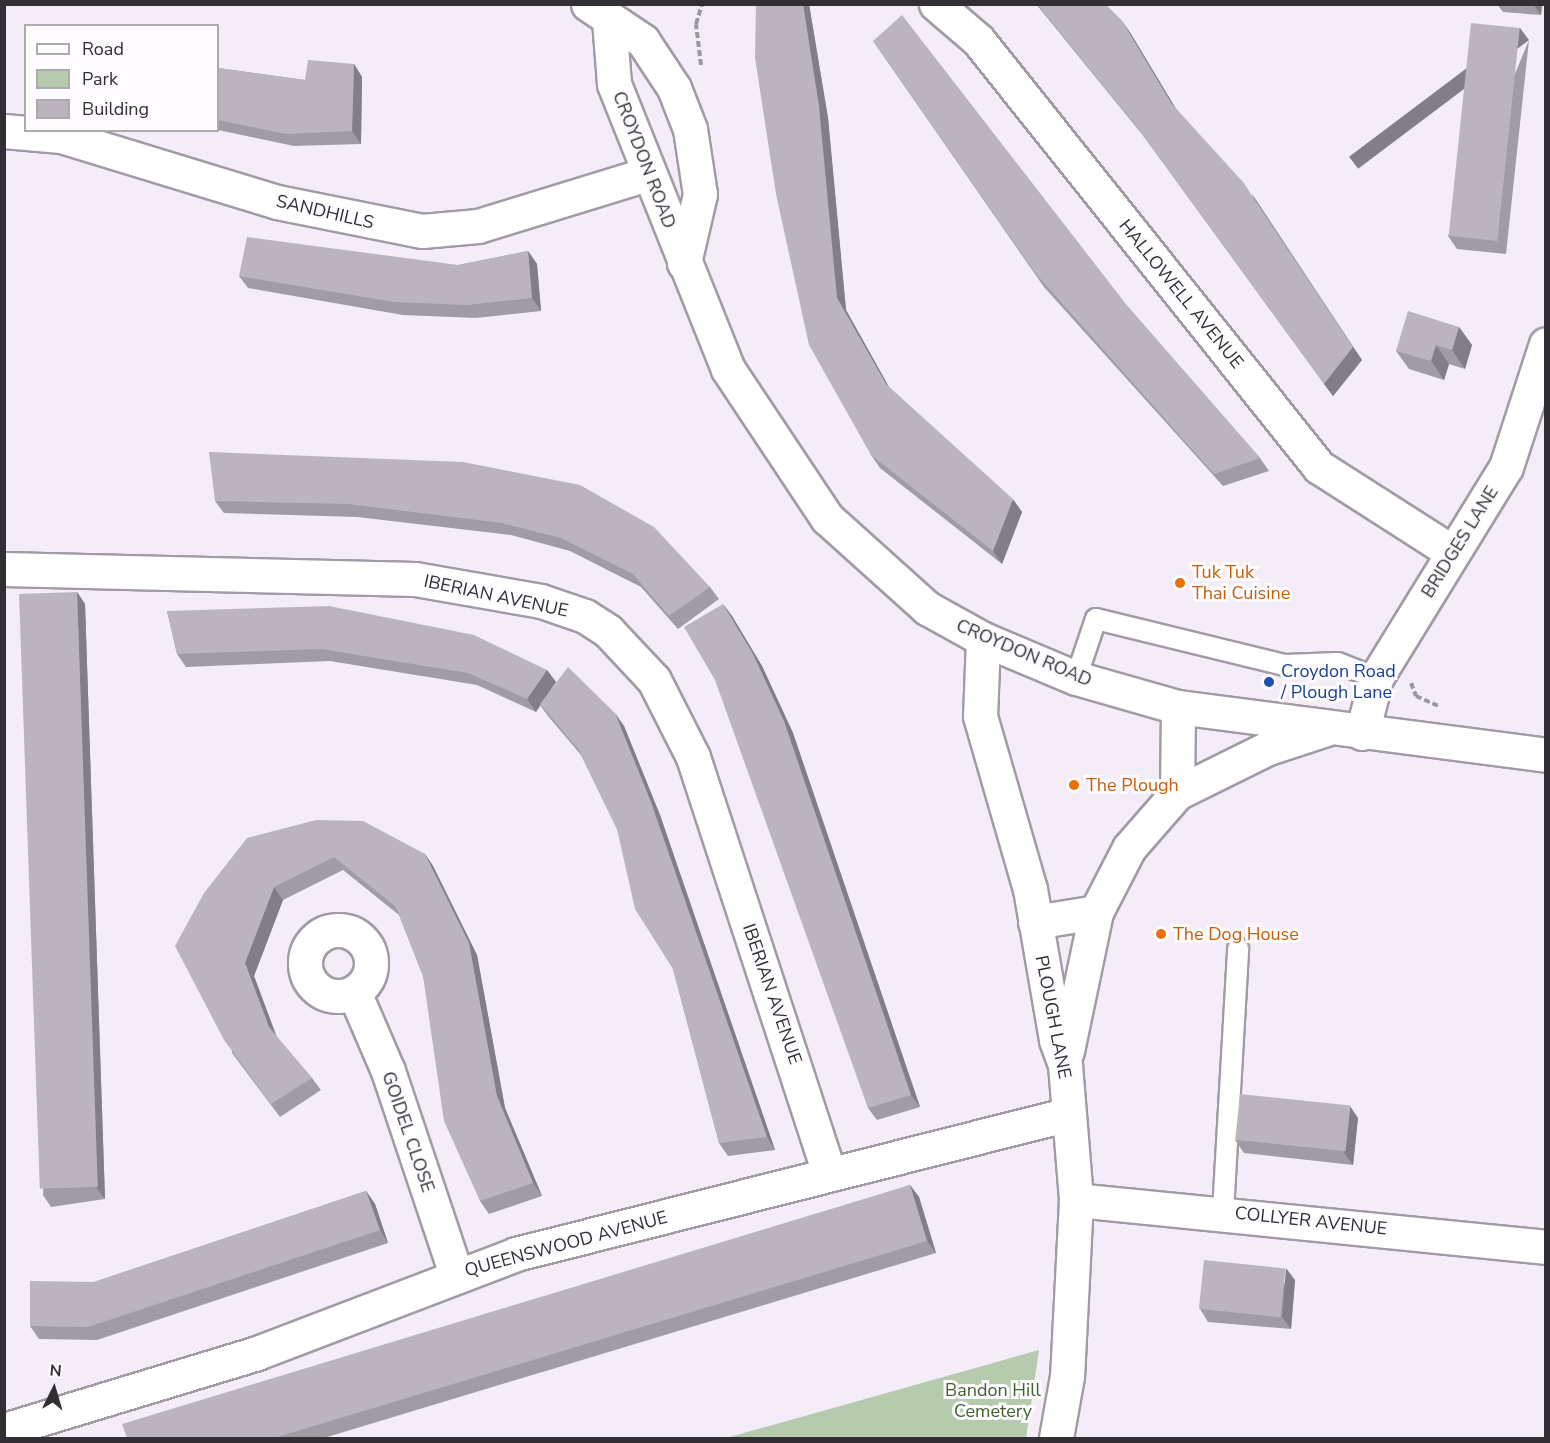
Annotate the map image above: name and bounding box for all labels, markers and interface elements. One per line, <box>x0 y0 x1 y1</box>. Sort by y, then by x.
legend <box>24 24 219 132</box>
text: Road <box>82 37 124 61</box>
text: Park <box>82 67 118 91</box>
street label: CROYDON ROAD <box>608 88 680 232</box>
text: Building <box>82 97 149 121</box>
street label: SANDHILLS <box>274 190 376 234</box>
street label: HALLOWELL AVENUE <box>1114 215 1248 373</box>
street label: BRIDGES LANE <box>1417 482 1503 602</box>
place label: Tuk Tuk Thai Cuisine <box>1192 562 1290 604</box>
street label: IBERIAN AVENUE <box>422 570 570 622</box>
marker: Tuk Tuk Thai Cuisine <box>1173 576 1187 590</box>
street label: CROYDON ROAD <box>953 615 1095 691</box>
place label: Croydon Road / Plough Lane <box>1281 661 1396 704</box>
marker: Croydon Road / Plough Lane <box>1262 675 1276 689</box>
place label: The Plough <box>1086 774 1179 796</box>
marker: The Plough <box>1067 778 1081 792</box>
street label: IBERIAN AVENUE <box>738 921 806 1067</box>
place label: The Dog House <box>1173 923 1299 945</box>
marker: The Dog House <box>1154 927 1168 941</box>
street label: PLOUGH LANE <box>1030 954 1076 1080</box>
street label: GOIDEL CLOSE <box>377 1069 439 1195</box>
street label: COLLYER AVENUE <box>1234 1202 1388 1240</box>
street label: QUEENSWOOD AVENUE <box>462 1207 670 1281</box>
north arrow <box>24 1359 84 1419</box>
text: N <box>49 1360 62 1383</box>
park label: Bandon Hill Cemetery <box>945 1380 1041 1422</box>

